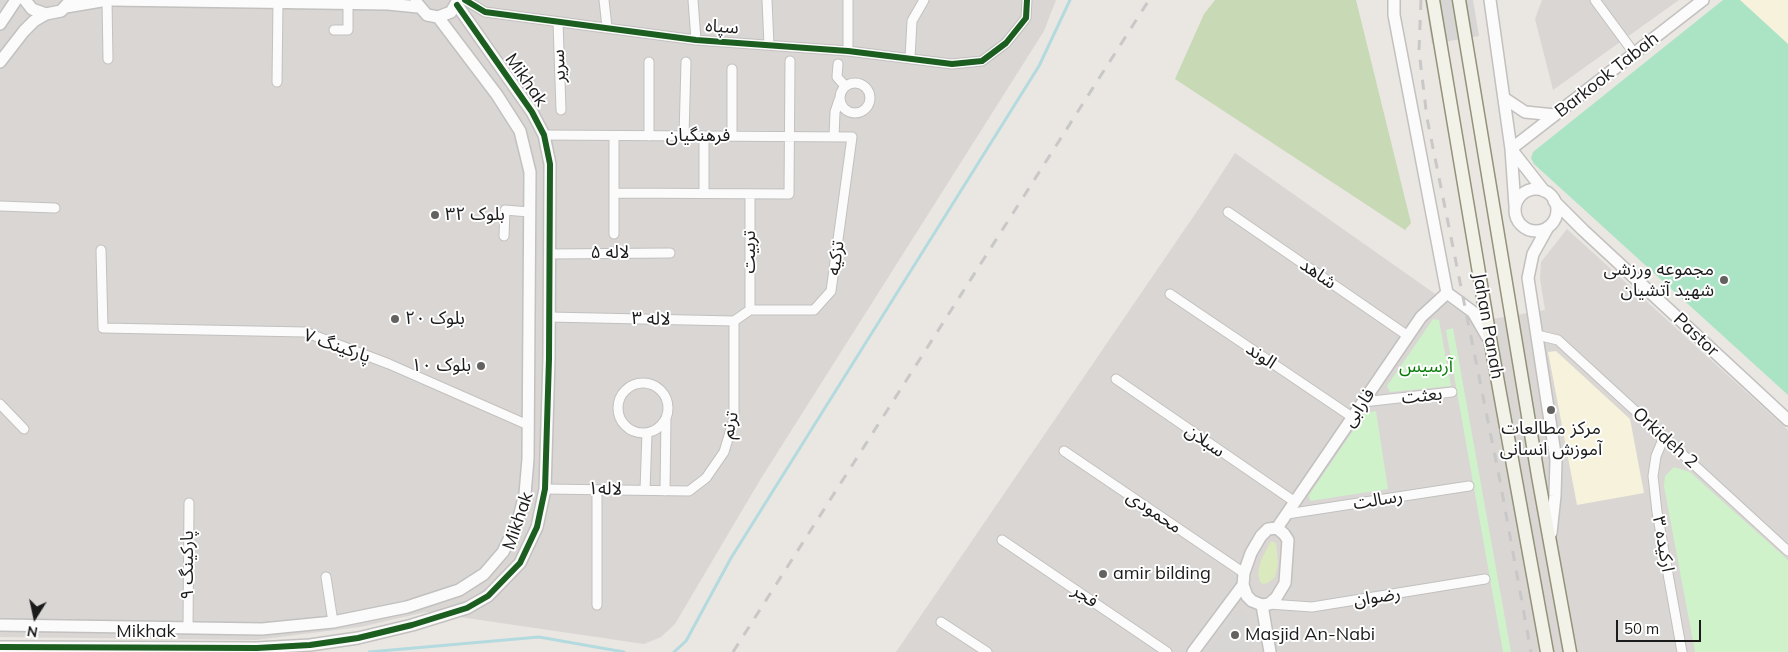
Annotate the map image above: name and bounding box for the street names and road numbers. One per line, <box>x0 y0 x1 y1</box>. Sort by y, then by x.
street label: سپاه <box>705 15 739 39</box>
street label: Barkook Tabah <box>1551 28 1663 122</box>
street label: Mikhak <box>500 49 552 111</box>
street label: سریر <box>548 49 570 83</box>
street label: فرهنگیان <box>666 125 730 147</box>
street label: تربیت <box>739 230 761 274</box>
street label: تزکیه <box>823 239 849 277</box>
street label: لاله ۵ <box>591 242 629 264</box>
street label: شاهد <box>1296 254 1340 294</box>
street label: Jahan Panah <box>1468 271 1508 381</box>
street label: لاله ۳ <box>631 308 671 330</box>
street label: Pastor <box>1669 309 1723 361</box>
street label: پارکینگ ۷ <box>301 324 373 368</box>
street label: الوند <box>1242 338 1280 374</box>
street label: بعثت <box>1401 383 1443 409</box>
street label: فارابی <box>1338 385 1380 431</box>
street label: Orkideh 2 <box>1628 403 1702 473</box>
street label: ترنم <box>717 410 743 440</box>
street label: سبلان <box>1181 420 1229 462</box>
street label: لاله۱ <box>588 478 622 500</box>
street label: رسالت <box>1352 485 1404 515</box>
street label: محمودی <box>1122 486 1186 538</box>
street label: Mikhak <box>498 489 538 553</box>
street label: ارکیده ۳ <box>1647 514 1679 574</box>
street label: پارکینگ ۹ <box>177 530 199 600</box>
street label: فجر <box>1068 580 1102 612</box>
street label: رضوان <box>1352 583 1402 611</box>
street label: Mikhak <box>116 621 176 643</box>

